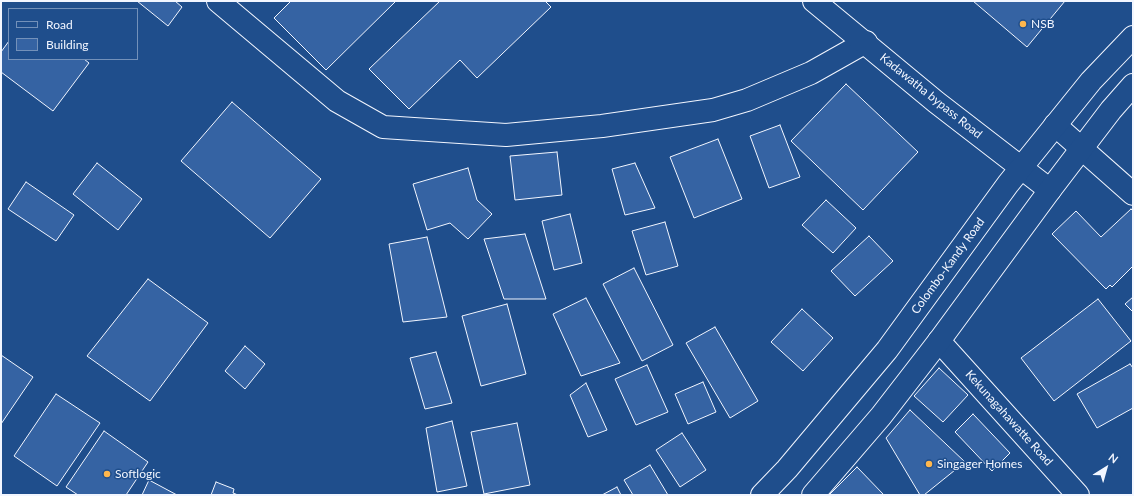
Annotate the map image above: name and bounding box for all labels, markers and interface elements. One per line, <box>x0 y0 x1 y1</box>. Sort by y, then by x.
legend <box>8 8 138 60</box>
text: Road <box>46 17 73 32</box>
place label: NSB <box>1031 17 1054 31</box>
marker: NSB <box>1018 19 1028 29</box>
text: Building <box>46 37 89 52</box>
street label: Kadawatha bypass Road <box>877 50 985 142</box>
street label: Colombo-Kandy Road <box>908 215 988 317</box>
street label: Kekunagahawatte Road <box>962 367 1056 469</box>
north arrow <box>1086 448 1126 488</box>
text: N <box>1106 450 1121 466</box>
place label: Singager Homes <box>937 457 1022 471</box>
marker: Singager Homes <box>924 459 934 469</box>
place label: Softlogic <box>115 467 161 481</box>
marker: Softlogic <box>102 469 112 479</box>

